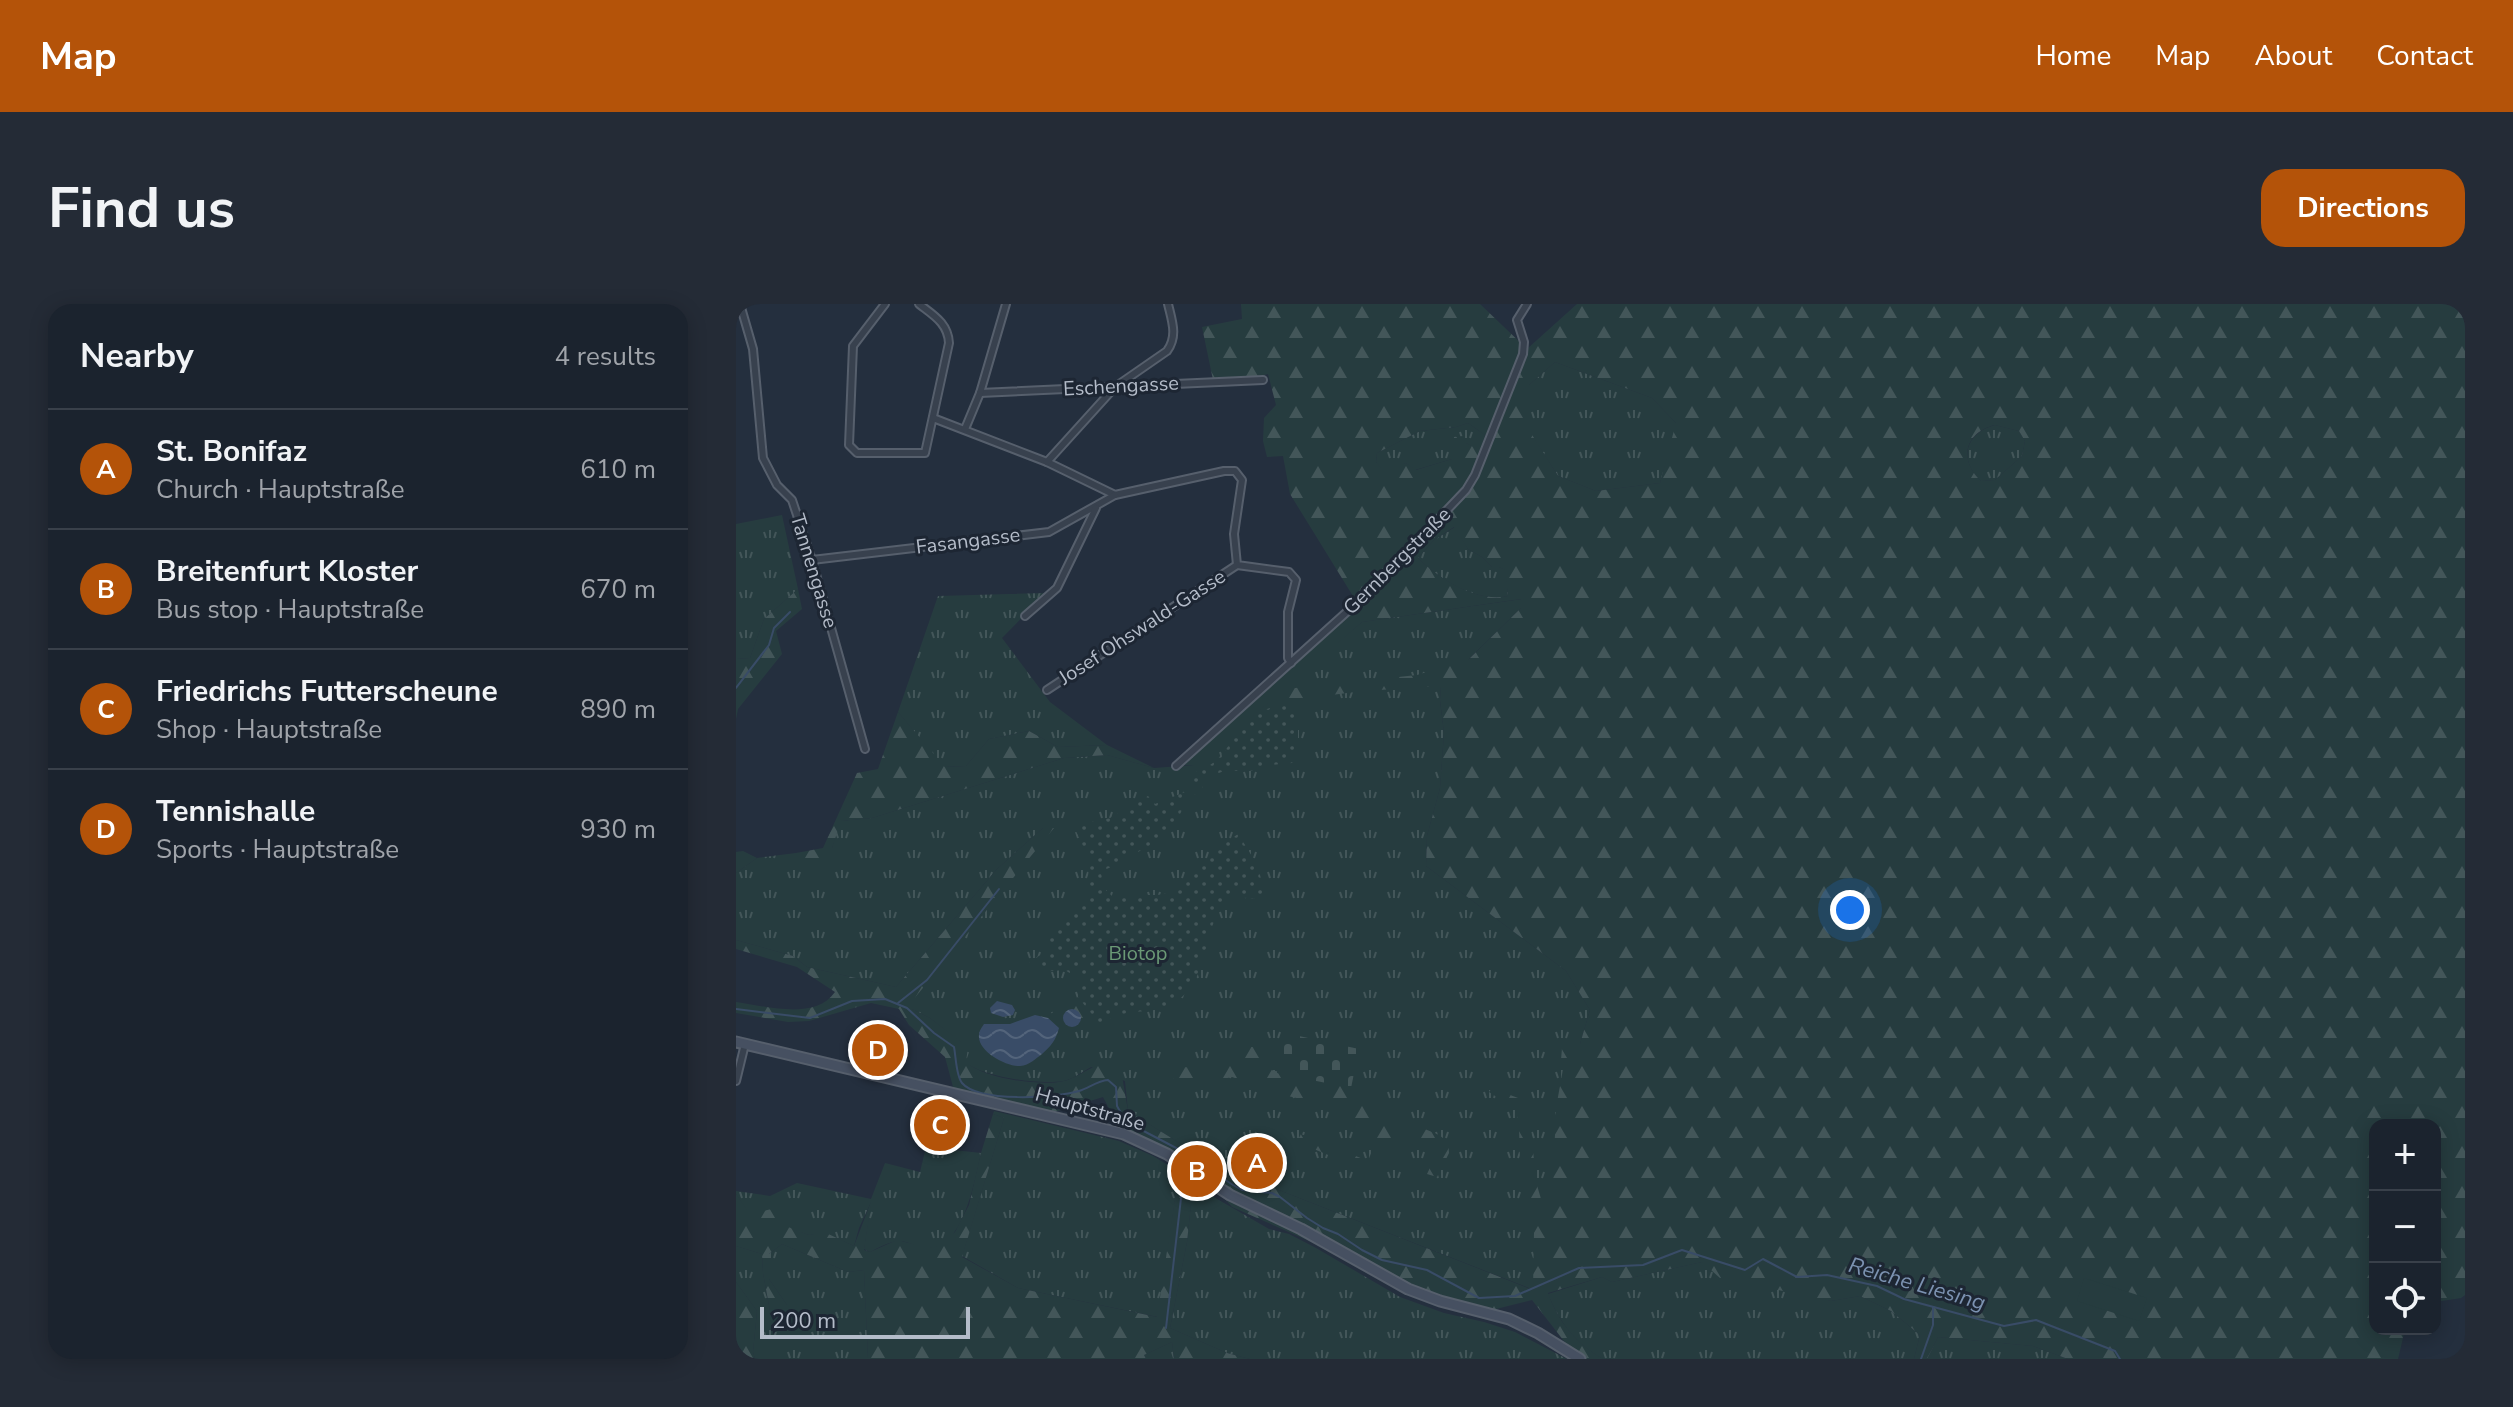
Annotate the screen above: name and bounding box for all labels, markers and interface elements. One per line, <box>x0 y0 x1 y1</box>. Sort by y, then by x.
text: Map <box>40 31 117 82</box>
text: Home <box>2036 37 2111 75</box>
text: Map <box>2155 37 2210 75</box>
text: About <box>2254 37 2332 75</box>
text: Contact <box>2376 37 2473 75</box>
button: Directions <box>2261 169 2465 247</box>
text: Find us <box>48 170 235 247</box>
text: Nearby <box>80 333 194 379</box>
text: 4 results <box>555 339 656 374</box>
street label: Eschengasse <box>1062 369 1180 403</box>
text: St. Bonifaz <box>156 431 307 472</box>
text: A <box>96 452 116 487</box>
text: 610 m <box>580 452 656 487</box>
text: Church · Hauptstraße <box>156 472 405 507</box>
street label: Gernbergstraße <box>1337 501 1457 621</box>
street label: Tannengasse <box>784 511 844 631</box>
street label: Fasangasse <box>914 521 1022 561</box>
text: Breitenfurt Kloster <box>156 551 418 592</box>
street label: Josef Ohswald-Gasse <box>1052 563 1231 692</box>
text: B <box>97 572 115 607</box>
text: 670 m <box>580 572 656 607</box>
text: Bus stop · Hauptstraße <box>156 592 424 627</box>
text: Friedrichs Futterscheune <box>156 671 498 712</box>
text: C <box>97 692 115 727</box>
text: 890 m <box>580 692 656 727</box>
text: Shop · Hauptstraße <box>156 712 382 747</box>
text: Tennishalle <box>156 791 315 832</box>
text: D <box>96 812 116 847</box>
text: 930 m <box>580 812 656 847</box>
text: Sports · Hauptstraße <box>156 832 399 867</box>
your location <box>1830 890 1870 930</box>
park label: Biotop <box>1109 940 1167 967</box>
pin: D <box>852 1020 904 1080</box>
street label: Hauptstraße <box>1032 1080 1148 1138</box>
pin: C <box>914 1095 966 1155</box>
map controls <box>2369 1119 2441 1335</box>
button: + <box>2369 1119 2441 1191</box>
pin: A <box>1231 1133 1283 1193</box>
pin: B <box>1171 1141 1223 1201</box>
button: − <box>2369 1191 2441 1263</box>
water label: Reiche Liesing <box>1845 1250 1989 1318</box>
button: locate <box>2369 1263 2441 1335</box>
scale bar <box>760 1303 970 1339</box>
text: 200 m <box>772 1306 836 1336</box>

